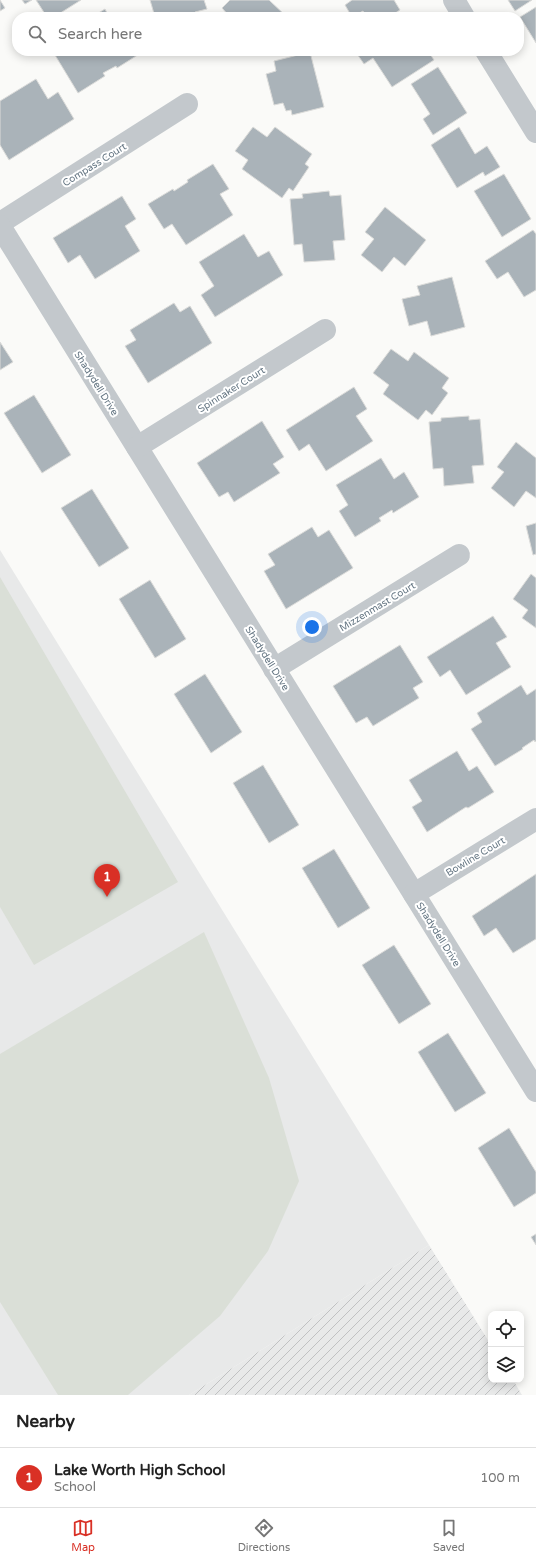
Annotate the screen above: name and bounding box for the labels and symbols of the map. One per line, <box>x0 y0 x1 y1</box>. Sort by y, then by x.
street label: Compass Court <box>60 140 129 189</box>
street label: Shadydell Drive <box>72 349 121 418</box>
street label: Spinnaker Court <box>196 364 267 415</box>
street label: Mizzenmast Court <box>337 579 418 634</box>
your location <box>302 617 322 637</box>
street label: Shadydell Drive <box>243 624 292 693</box>
street label: Bowline Court <box>444 834 507 879</box>
pin: 1 <box>94 864 120 897</box>
street label: Shadydell Drive <box>414 900 463 969</box>

